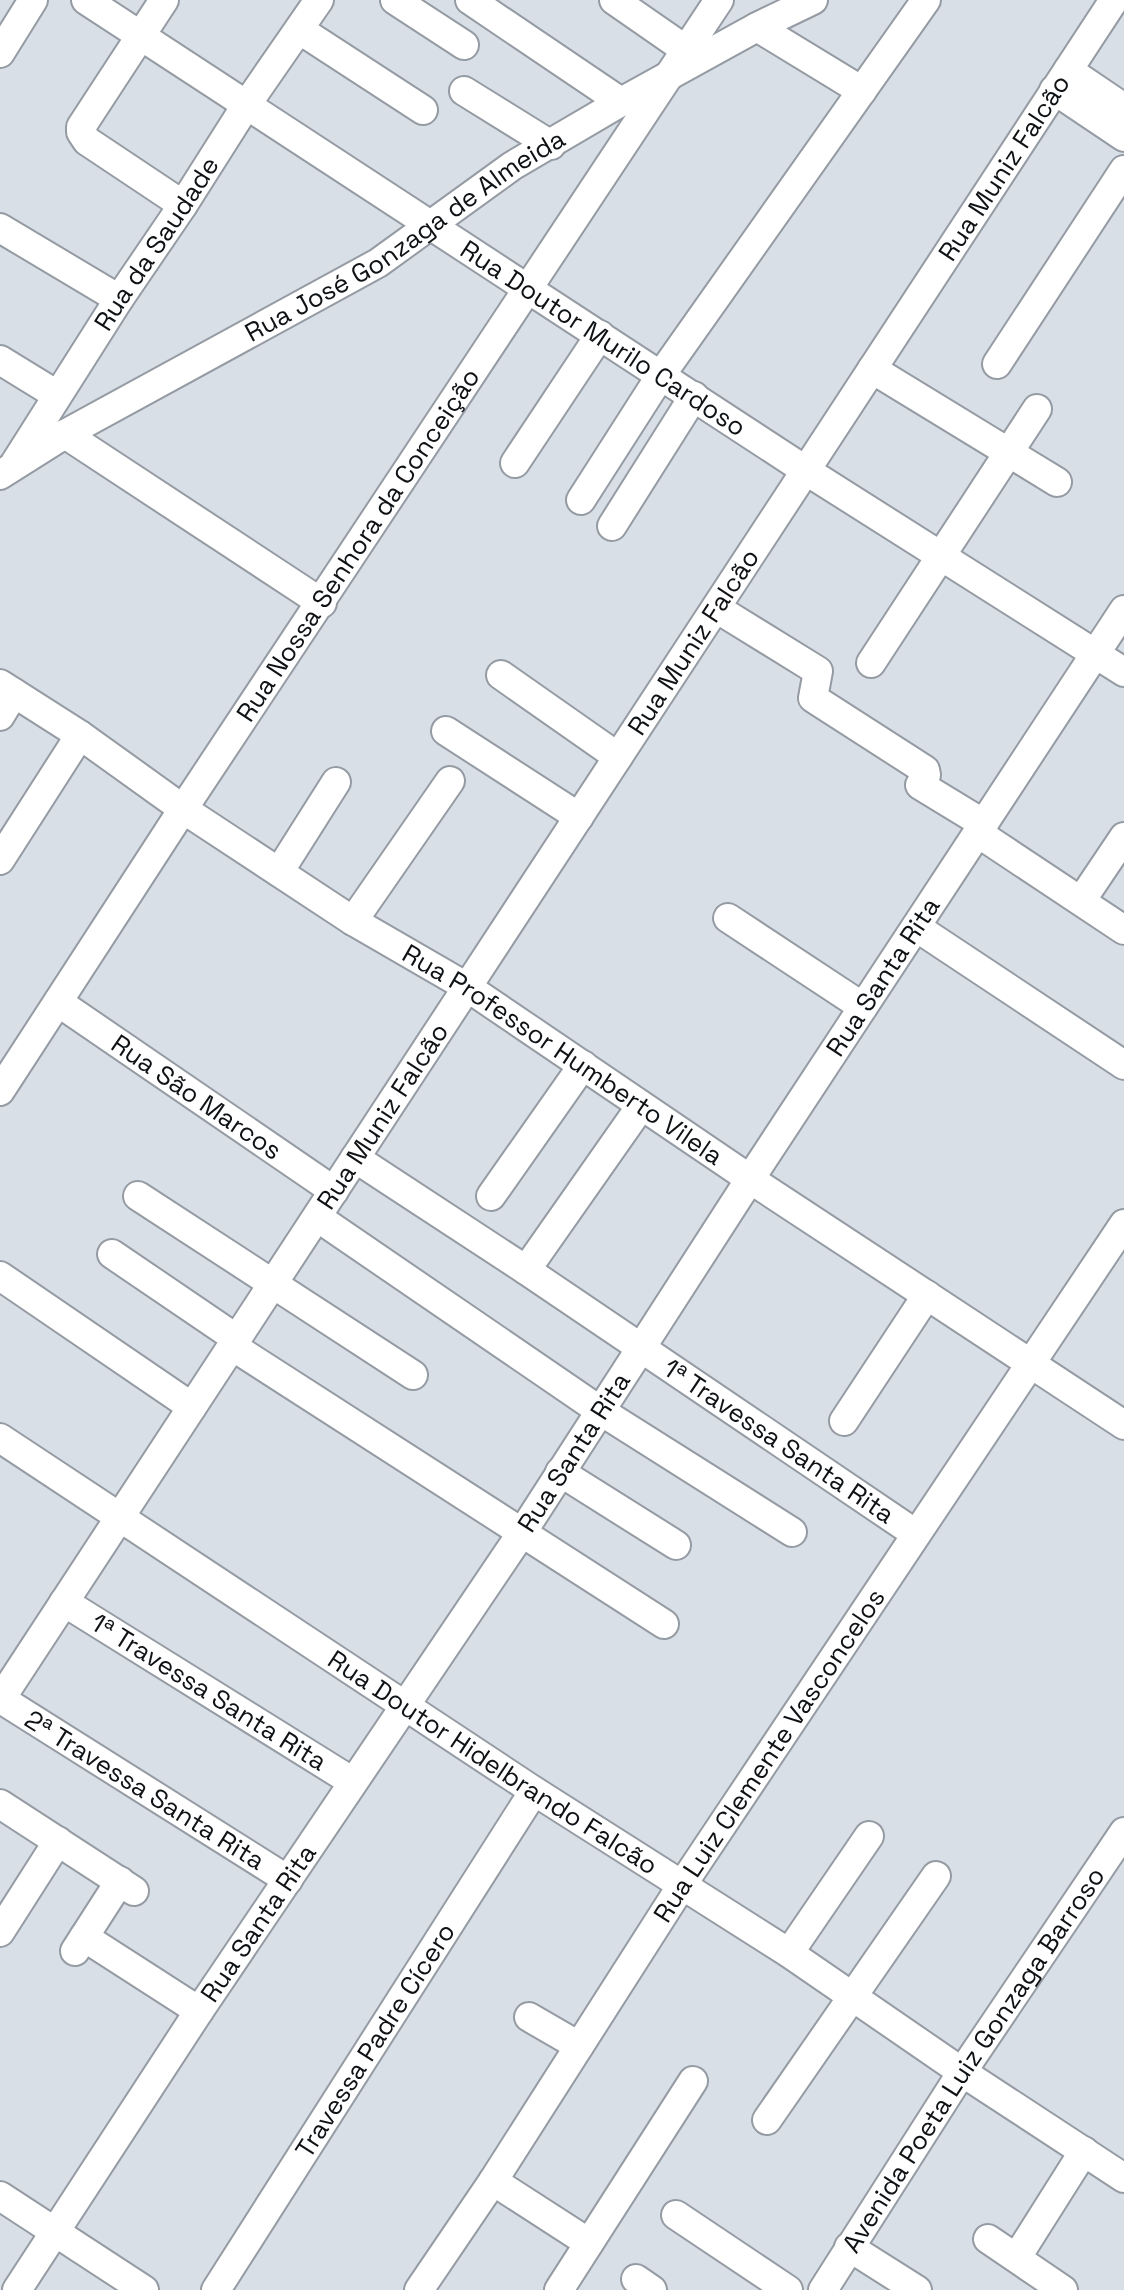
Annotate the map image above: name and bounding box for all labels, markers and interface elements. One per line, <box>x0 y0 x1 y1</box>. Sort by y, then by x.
street label: Rua Muniz Falcão <box>931 68 1078 268</box>
street label: Rua José Gonzaga de Almeida <box>239 122 571 349</box>
street label: Rua da Saudade <box>86 150 226 337</box>
street label: Rua Doutor Murilo Cardoso <box>454 232 753 444</box>
street label: Rua Nossa Senhora da Conceição <box>229 362 487 728</box>
street label: Rua Muniz Falcão <box>620 542 767 742</box>
street label: Rua Santa Rita <box>818 891 948 1063</box>
street label: Rua Professor Humberto Vilela <box>396 936 730 1173</box>
street label: Rua Muniz Falcão <box>309 1016 456 1216</box>
street label: Rua São Marcos <box>105 1027 288 1167</box>
street label: 1ª Travessa Santa Rita <box>657 1351 901 1531</box>
street label: Rua Santa Rita <box>510 1366 638 1539</box>
street label: Rua Luiz Clemente Vasconcelos <box>646 1582 892 1929</box>
street label: 1ª Travessa Santa Rita <box>85 1605 333 1779</box>
street label: Rua Doutor Hidelbrando Falcão <box>321 1642 664 1882</box>
street label: 2ª Travessa Santa Rita <box>19 1702 271 1878</box>
street label: Rua Santa Rita <box>193 1838 324 2009</box>
street label: Avenida Poeta Luiz Gonzaga Barroso <box>834 1860 1112 2259</box>
street label: Travessa Padre Cícero <box>288 1916 463 2164</box>

